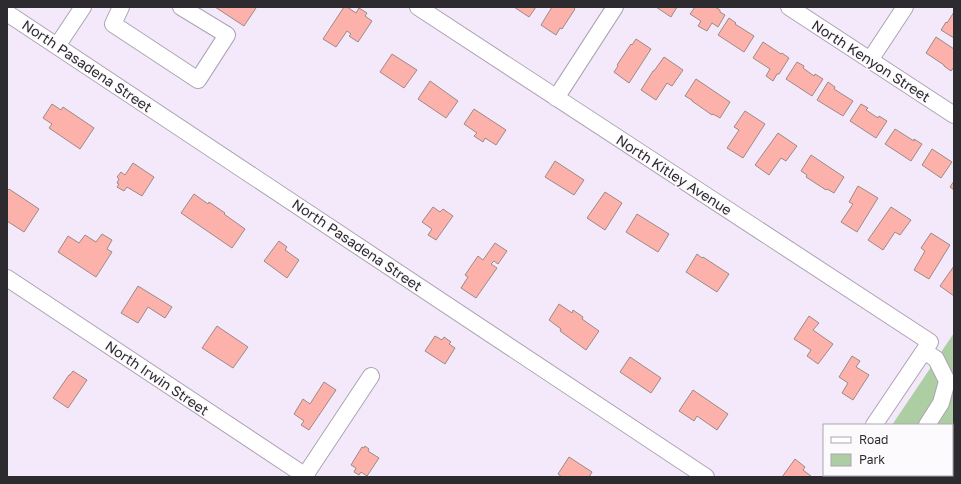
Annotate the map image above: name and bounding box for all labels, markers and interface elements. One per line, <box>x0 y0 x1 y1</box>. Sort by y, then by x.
street label: North Pasadena Street <box>19 16 155 115</box>
street label: North Kenyon Street <box>809 16 934 105</box>
street label: North Kitley Avenue <box>613 131 735 218</box>
street label: North Pasadena Street <box>289 195 425 294</box>
street label: North Irwin Street <box>102 337 212 419</box>
legend <box>823 424 953 476</box>
text: Road <box>859 432 888 447</box>
text: Park <box>859 452 885 467</box>

